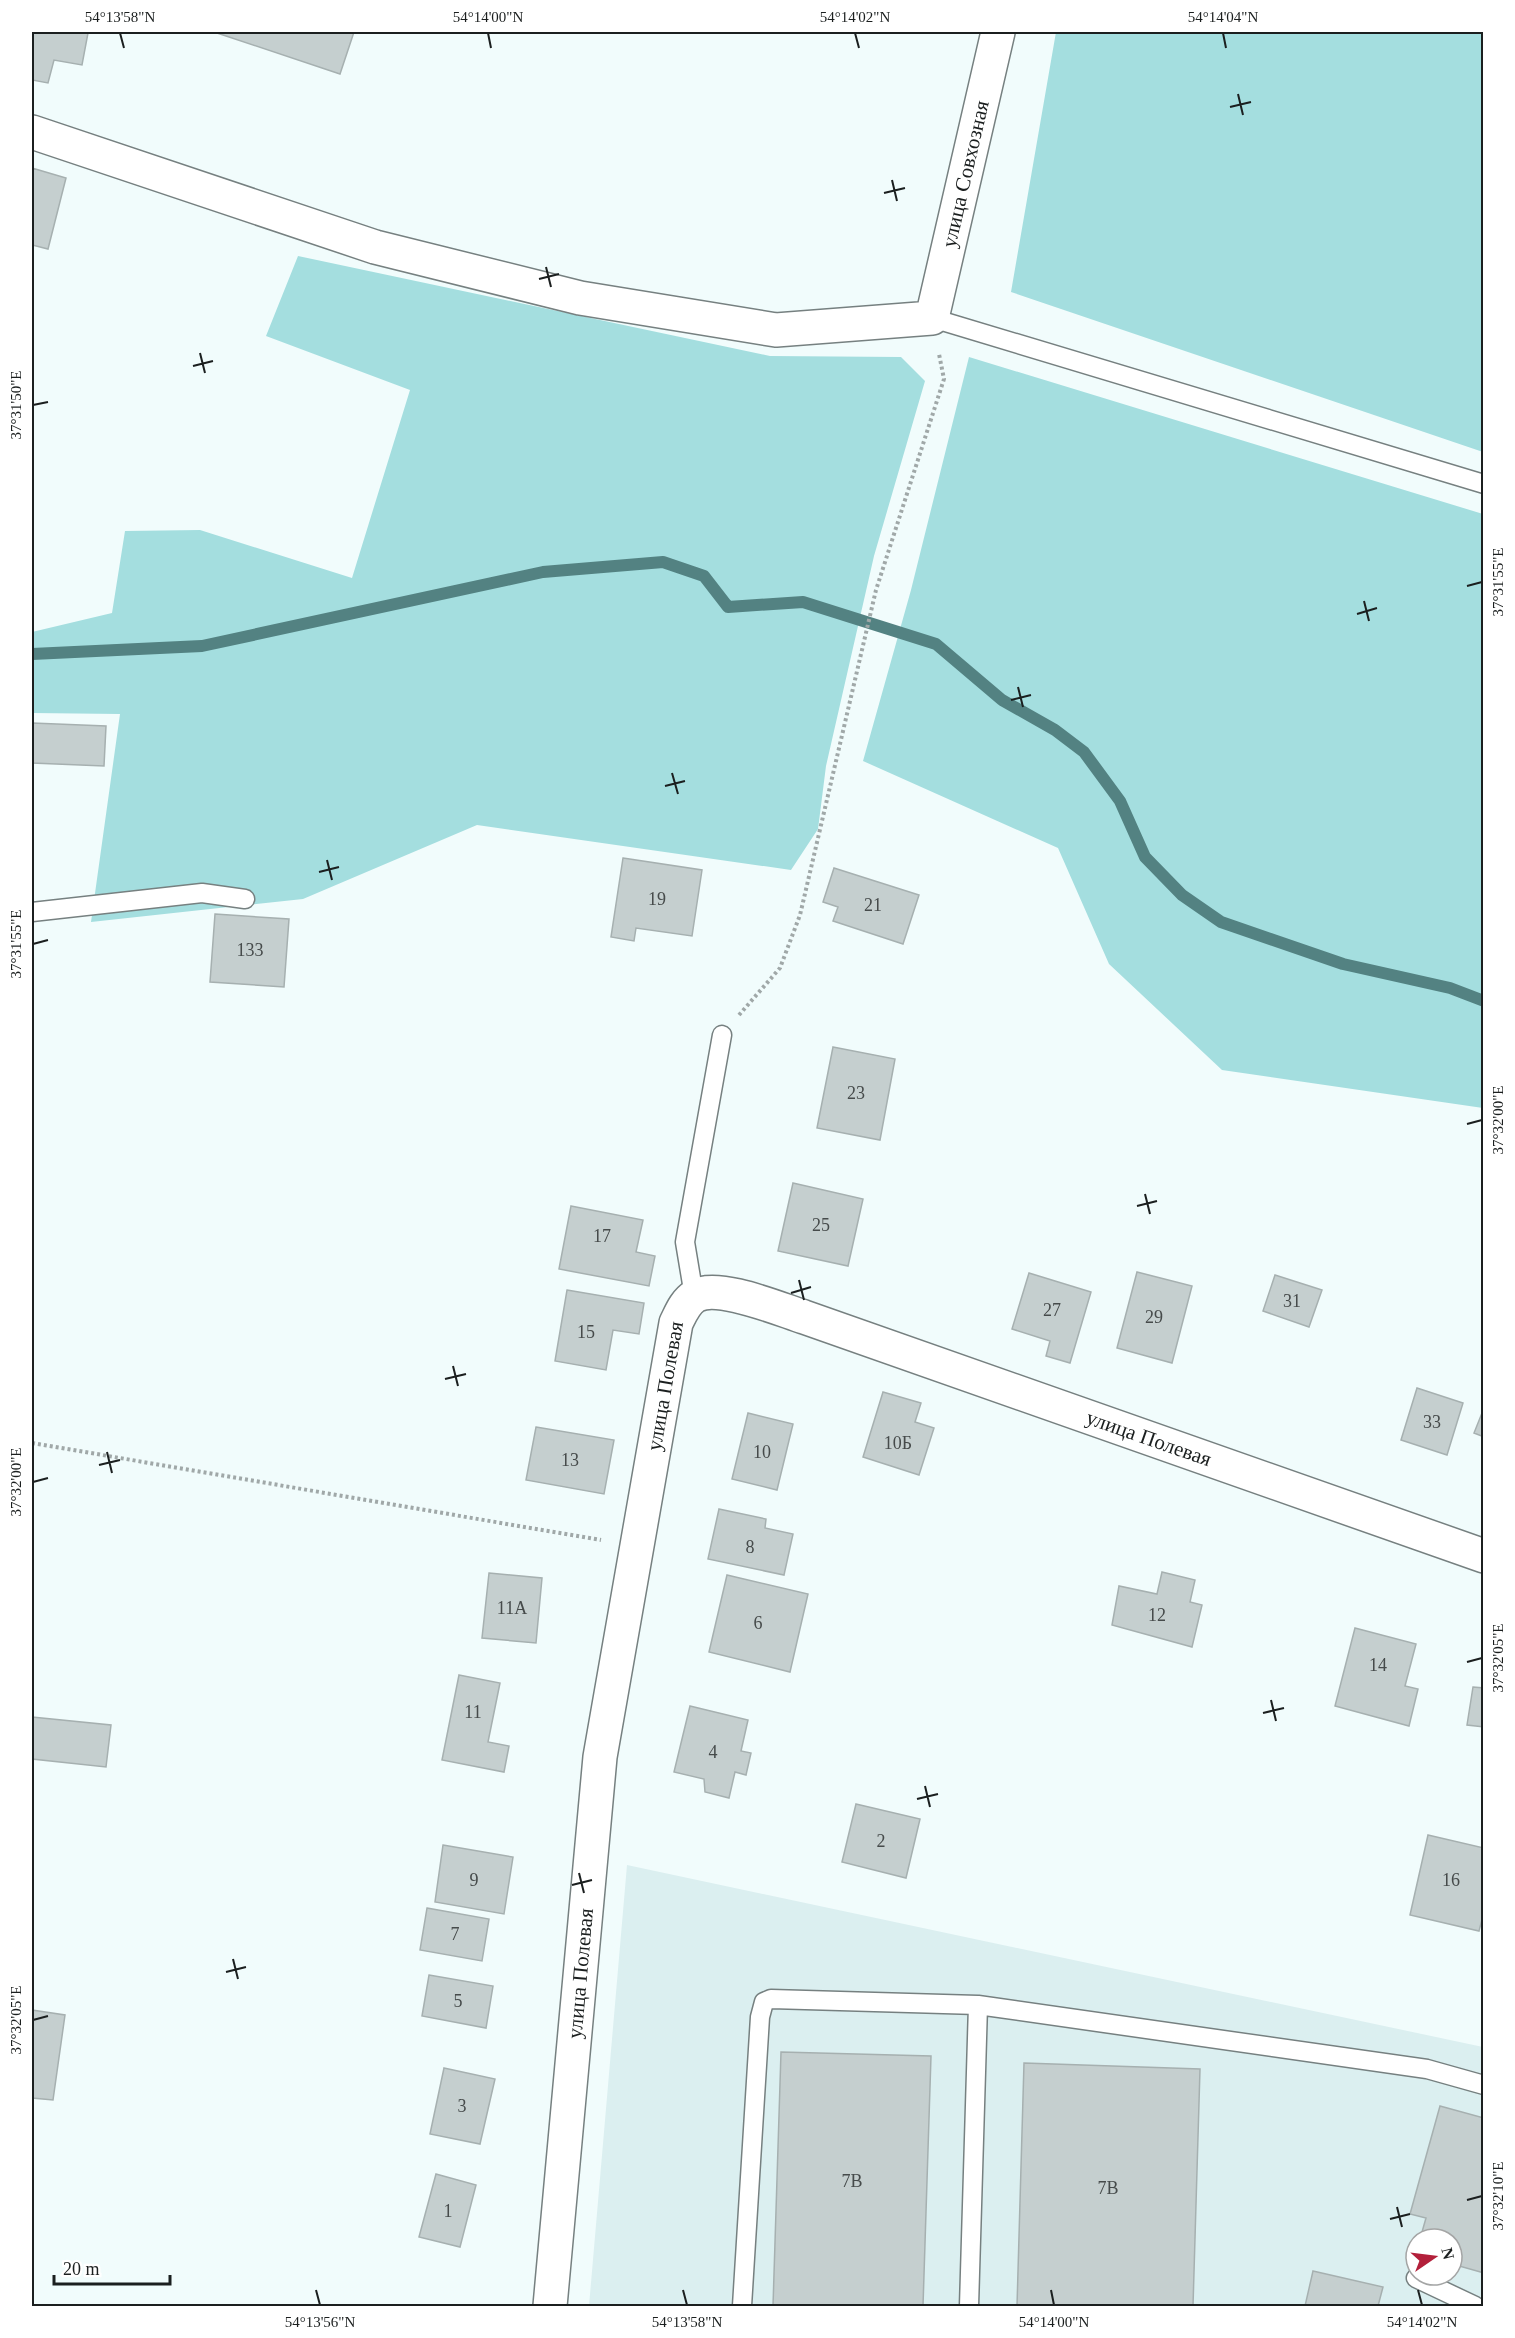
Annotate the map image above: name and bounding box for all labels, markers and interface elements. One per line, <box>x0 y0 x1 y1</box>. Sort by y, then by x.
text: 54°13'58"N <box>85 9 155 25</box>
text: 54°14'00"N <box>453 9 523 25</box>
text: 54°14'02"N <box>820 9 890 25</box>
text: 54°14'04"N <box>1188 9 1258 25</box>
street label: улица Совхозная <box>937 98 994 250</box>
text: 37°31'50"E <box>8 371 24 440</box>
text: 37°31'55"E <box>1490 548 1506 617</box>
house number: 19 <box>648 889 666 909</box>
house number: 21 <box>864 895 882 915</box>
text: 37°31'55"E <box>8 910 24 979</box>
house number: 133 <box>237 940 264 960</box>
house number: 23 <box>847 1083 865 1103</box>
text: 37°32'00"E <box>1490 1086 1506 1155</box>
house number: 25 <box>812 1215 830 1235</box>
house number: 17 <box>593 1226 611 1246</box>
house number: 31 <box>1283 1291 1301 1311</box>
house number: 27 <box>1043 1300 1061 1320</box>
house number: 29 <box>1145 1307 1163 1327</box>
street label: улица Полевая <box>642 1319 688 1453</box>
house number: 15 <box>577 1322 595 1342</box>
street label: улица Полевая <box>1083 1405 1215 1471</box>
house number: 33 <box>1423 1412 1441 1432</box>
house number: 10Б <box>884 1433 912 1453</box>
house number: 10 <box>753 1442 771 1462</box>
text: 37°32'00"E <box>8 1448 24 1517</box>
house number: 13 <box>561 1450 579 1470</box>
house number: 8 <box>746 1537 755 1557</box>
house number: 11А <box>497 1598 527 1618</box>
house number: 12 <box>1148 1605 1166 1625</box>
house number: 6 <box>754 1613 763 1633</box>
text: 37°32'05"E <box>1490 1624 1506 1693</box>
house number: 14 <box>1369 1655 1387 1675</box>
house number: 11 <box>464 1702 482 1722</box>
house number: 4 <box>709 1742 718 1762</box>
house number: 2 <box>877 1831 886 1851</box>
house number: 9 <box>470 1870 479 1890</box>
house number: 16 <box>1442 1870 1460 1890</box>
street label: улица Полевая <box>562 1907 598 2040</box>
house number: 7 <box>451 1924 460 1944</box>
text: 37°32'05"E <box>8 1986 24 2055</box>
house number: 5 <box>454 1991 463 2011</box>
house number: 3 <box>458 2096 467 2116</box>
text: 37°32'10"E <box>1490 2162 1506 2231</box>
house number: 7В <box>841 2171 863 2191</box>
house number: 7В <box>1097 2178 1119 2198</box>
house number: 1 <box>444 2201 453 2221</box>
north arrow <box>1404 2227 1464 2287</box>
text: N <box>1438 2246 1458 2262</box>
scale bar <box>54 2248 170 2286</box>
text: 20 m <box>63 2259 100 2279</box>
text: 54°13'56"N <box>285 2314 355 2330</box>
text: 54°13'58"N <box>652 2314 722 2330</box>
text: 54°14'00"N <box>1019 2314 1089 2330</box>
text: 54°14'02"N <box>1387 2314 1457 2330</box>

